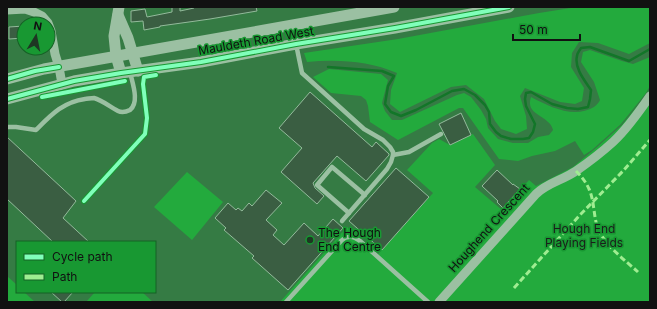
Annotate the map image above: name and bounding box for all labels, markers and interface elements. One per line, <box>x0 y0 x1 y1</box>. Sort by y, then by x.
north arrow <box>16 16 56 56</box>
scale bar <box>513 16 580 42</box>
text: N <box>32 19 43 34</box>
text: 50 m <box>519 22 548 37</box>
street label: Mauldeth Road West <box>197 23 315 58</box>
street label: Houghend Crescent <box>445 180 532 275</box>
park label: Hough End Playing Fields <box>545 221 623 250</box>
place label: The Hough End Centre <box>318 225 381 254</box>
marker: The Hough End Centre <box>305 235 315 245</box>
legend <box>16 241 156 293</box>
text: Cycle path <box>52 249 113 264</box>
text: Path <box>52 269 77 284</box>

